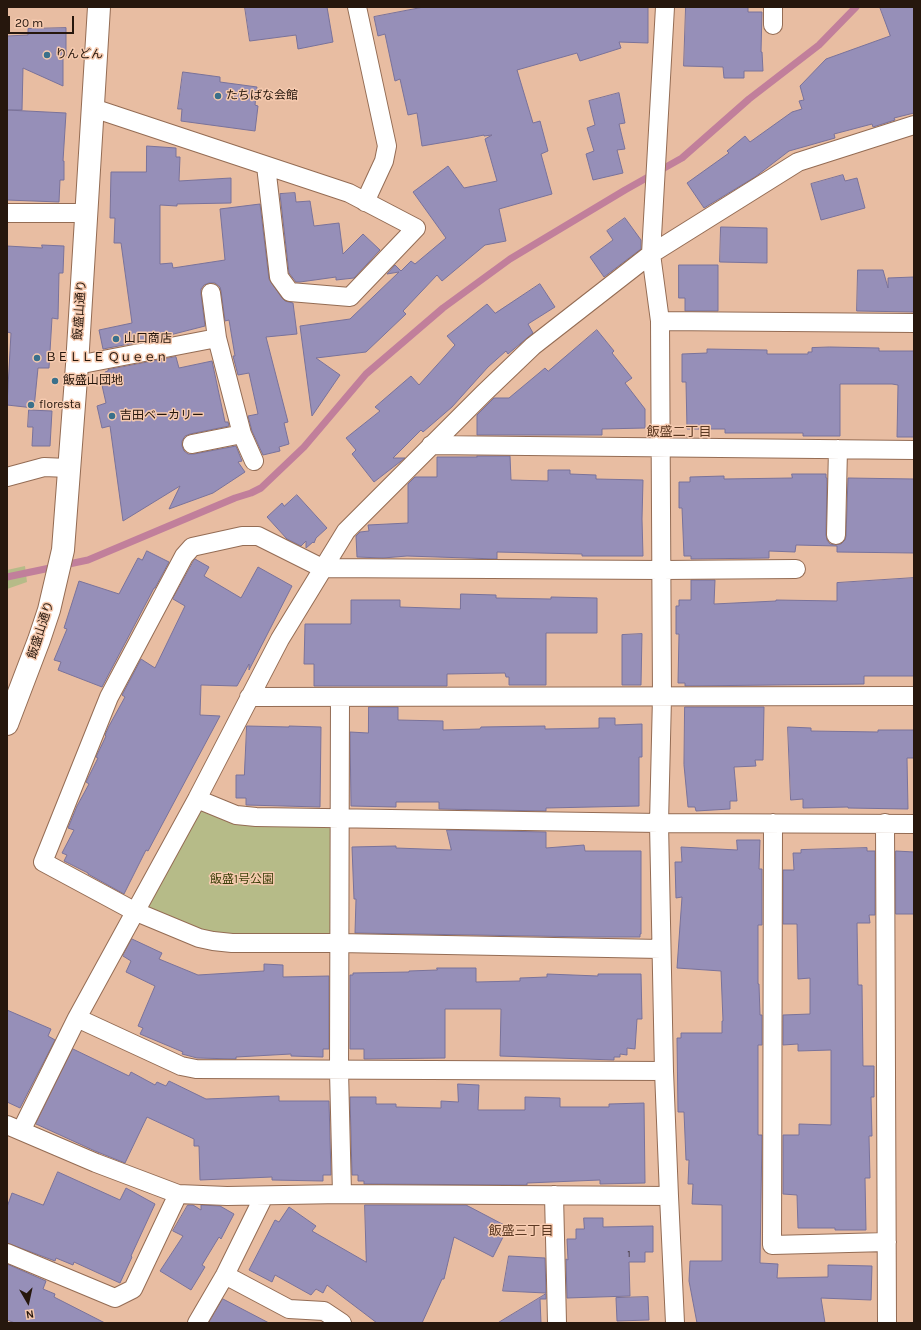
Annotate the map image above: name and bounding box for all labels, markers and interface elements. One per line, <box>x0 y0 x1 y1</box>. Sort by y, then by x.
scale bar <box>10 8 76 34</box>
text: 20 m <box>15 16 43 30</box>
place label: りんどん <box>55 48 103 62</box>
marker: りんどん <box>42 50 52 60</box>
place label: たちばな会館 <box>226 89 298 103</box>
marker: たちばな会館 <box>213 91 223 101</box>
street label: 飯盛山通り <box>71 280 89 340</box>
place label: 山口商店 <box>124 332 172 346</box>
marker: 山口商店 <box>111 334 121 344</box>
place label: ＢＥＬＬＥ Ｑｕｅｅｎ <box>45 351 168 365</box>
marker: ＢＥＬＬＥ Ｑｕｅｅｎ <box>32 353 42 363</box>
place label: 飯盛山団地 <box>63 374 123 388</box>
marker: 飯盛山団地 <box>50 376 60 386</box>
place label: floresta <box>39 398 81 412</box>
marker: floresta <box>26 400 36 410</box>
place label: 吉田ベーカリー <box>120 409 204 423</box>
marker: 吉田ベーカリー <box>107 411 117 421</box>
district label: 飯盛二丁目 <box>647 424 711 440</box>
street label: 飯盛山通り <box>25 599 57 661</box>
park label: 飯盛1号公園 <box>210 873 274 887</box>
district label: 飯盛三丁目 <box>489 1223 553 1239</box>
house number: 1 <box>627 1248 631 1260</box>
north arrow <box>8 1282 48 1322</box>
text: N <box>25 1307 35 1321</box>

